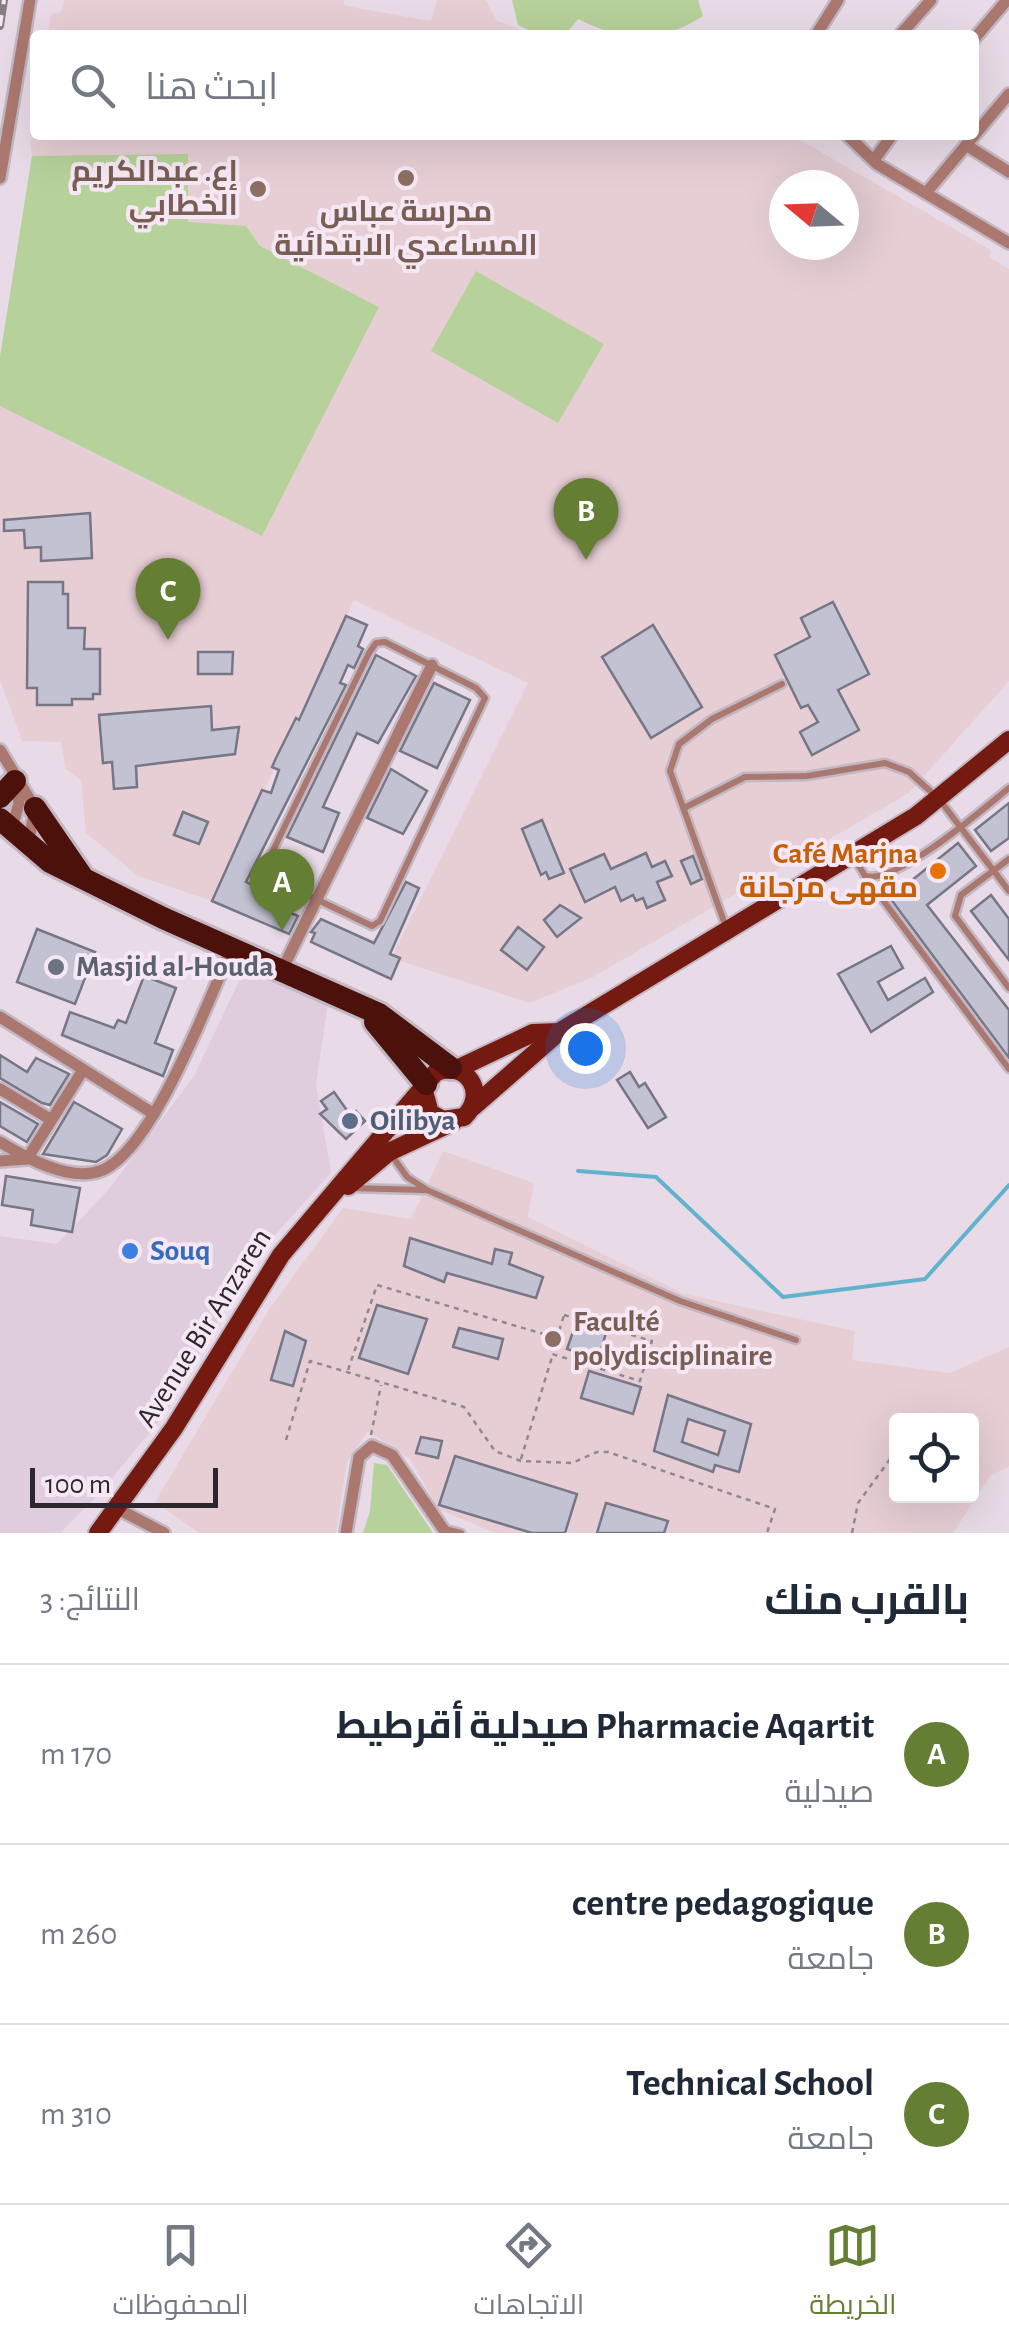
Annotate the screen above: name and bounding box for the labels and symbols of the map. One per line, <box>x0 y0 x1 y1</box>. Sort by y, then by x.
place label: إع. عبدالكريم الخطابي <box>71 157 238 229</box>
marker: مدرسة عباس المساعدي الابتدائية <box>395 167 417 189</box>
north arrow <box>769 170 859 260</box>
marker: إع. عبدالكريم الخطابي <box>247 178 269 200</box>
place label: مدرسة عباس المساعدي الابتدائية <box>274 197 538 269</box>
pin: B <box>554 478 618 560</box>
pin: C <box>136 558 200 640</box>
place label: Café Marjna مقهى مرجانة <box>739 839 918 905</box>
pin: A <box>250 848 314 931</box>
marker: Café Marjna مقهى مرجانة <box>927 860 949 882</box>
place label: Masjid al-Houda <box>76 952 274 982</box>
marker: Masjid al-Houda <box>45 956 67 978</box>
your location <box>560 1023 611 1074</box>
place label: Oilibya <box>370 1106 456 1136</box>
marker: Oilibya <box>339 1110 361 1132</box>
street label: Avenue Bir Anzaren <box>131 1223 277 1433</box>
place label: Souq <box>150 1236 211 1266</box>
marker: Souq <box>119 1240 141 1262</box>
place label: Faculté polydisciplinaire <box>573 1307 773 1371</box>
marker: Faculté polydisciplinaire <box>542 1328 564 1350</box>
scale bar <box>30 1463 218 1508</box>

